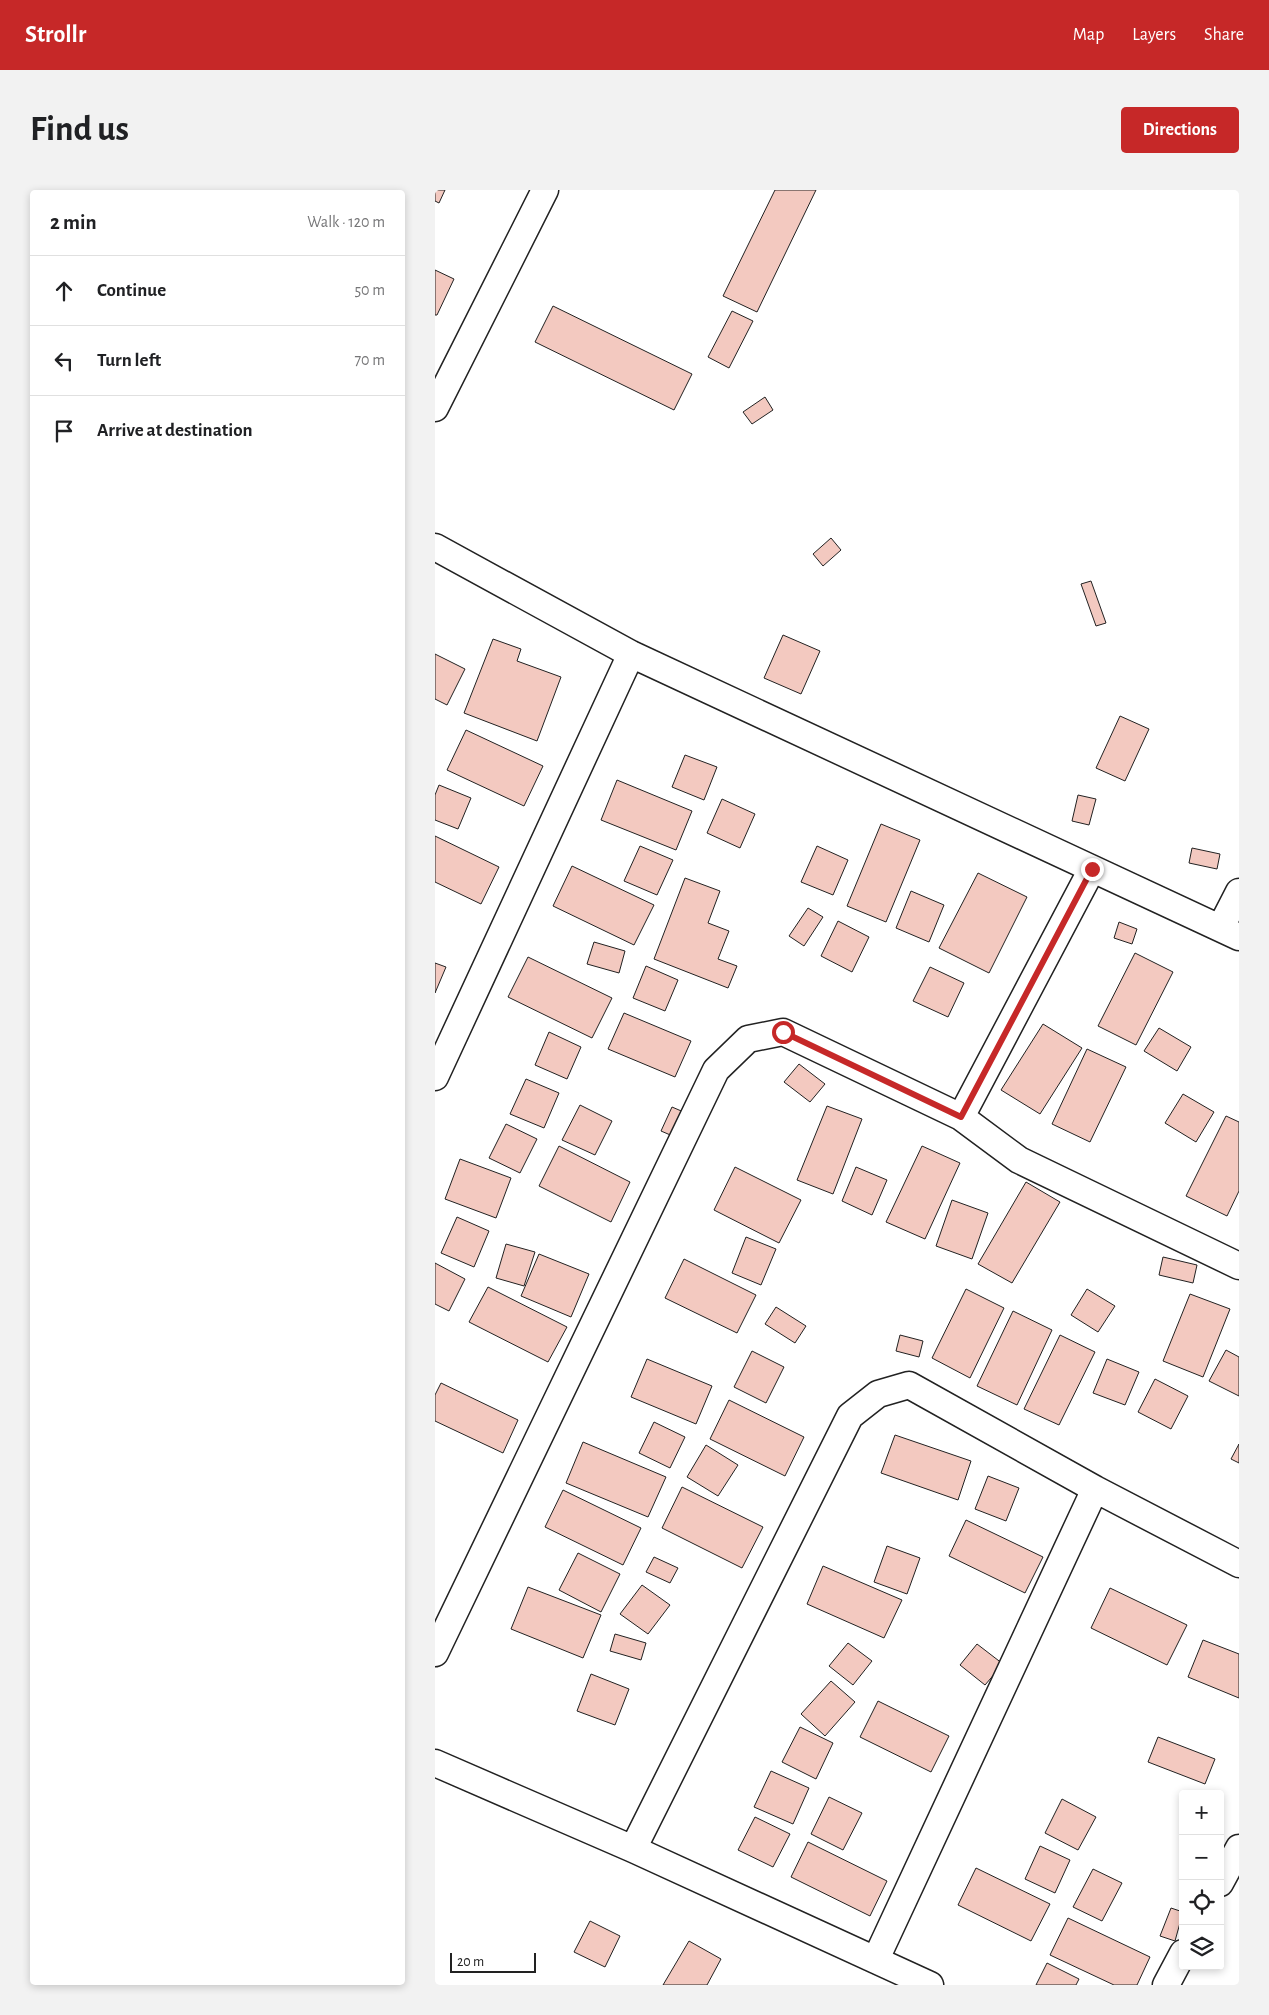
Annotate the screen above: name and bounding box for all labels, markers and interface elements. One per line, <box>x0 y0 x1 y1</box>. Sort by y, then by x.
text: Strollr <box>25 23 86 47</box>
text: Map <box>1073 26 1104 44</box>
text: Layers <box>1132 26 1176 44</box>
text: Share <box>1204 26 1244 44</box>
button: Directions <box>1121 107 1239 153</box>
text: Find us <box>30 112 129 147</box>
text: 2 min <box>50 212 97 233</box>
text: Walk · 120 m <box>307 214 385 230</box>
icon: ahead <box>50 277 78 305</box>
text: Continue <box>97 281 166 300</box>
text: 50 m <box>354 282 385 298</box>
icon: left <box>50 347 78 375</box>
text: Turn left <box>97 351 161 370</box>
text: 70 m <box>354 352 385 368</box>
icon: arrive <box>50 417 78 445</box>
text: Arrive at destination <box>97 421 253 440</box>
route end <box>1081 858 1104 881</box>
route start <box>772 1021 795 1044</box>
map controls <box>1179 1790 1224 1970</box>
button: + <box>1179 1790 1224 1835</box>
button: − <box>1179 1835 1224 1880</box>
button: locate <box>1179 1880 1224 1925</box>
button: layers <box>1179 1925 1224 1970</box>
scale bar <box>450 1950 536 1973</box>
text: 20 m <box>457 1955 484 1969</box>

